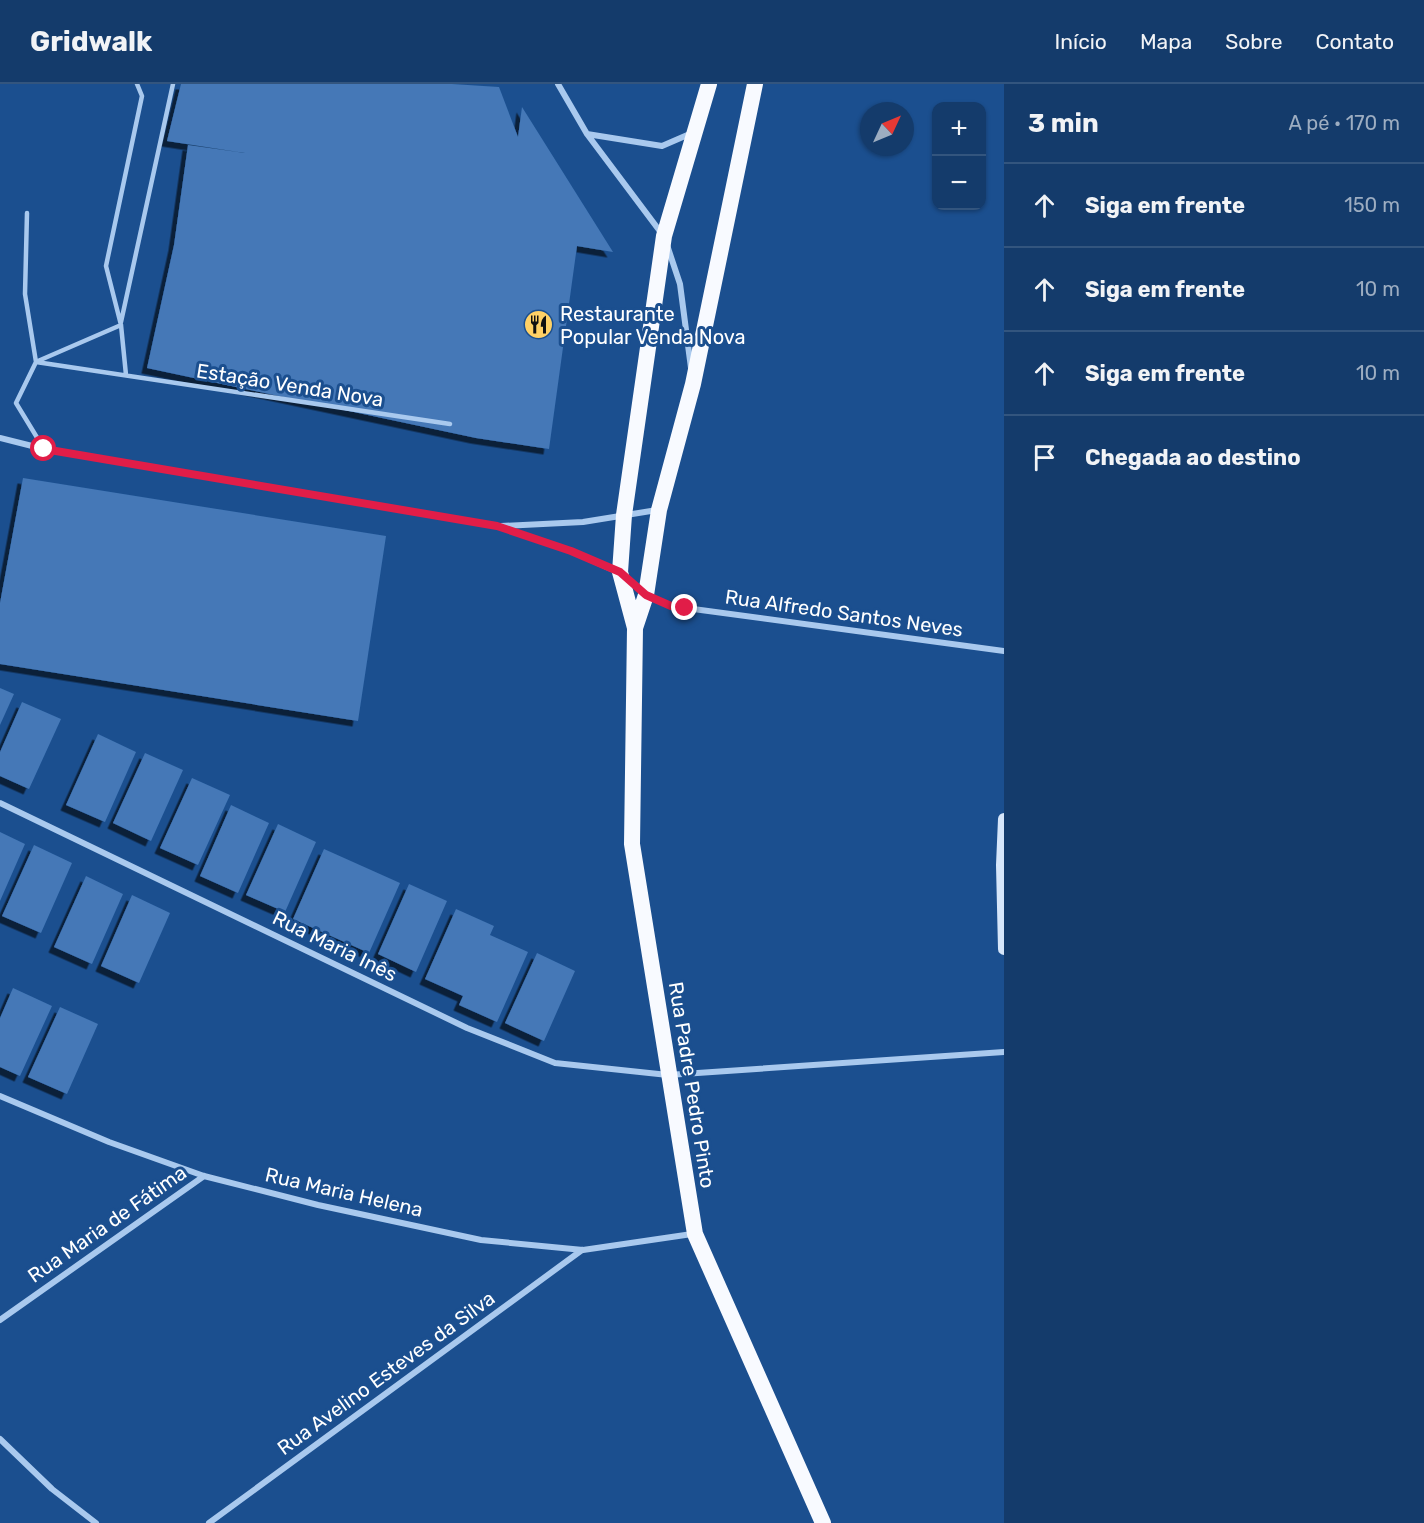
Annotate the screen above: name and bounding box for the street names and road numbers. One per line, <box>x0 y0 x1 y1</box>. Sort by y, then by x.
street label: Estação Venda Nova <box>195 358 385 412</box>
street label: Rua Alfredo Santos Neves <box>723 584 965 642</box>
street label: Rua Maria Inês <box>269 906 401 986</box>
street label: Rua Padre Pedro Pinto <box>664 980 720 1190</box>
street label: Rua Maria de Fátima <box>23 1160 191 1288</box>
street label: Rua Maria Helena <box>263 1162 425 1222</box>
street label: Rua Avelino Esteves da Silva <box>273 1286 499 1460</box>

